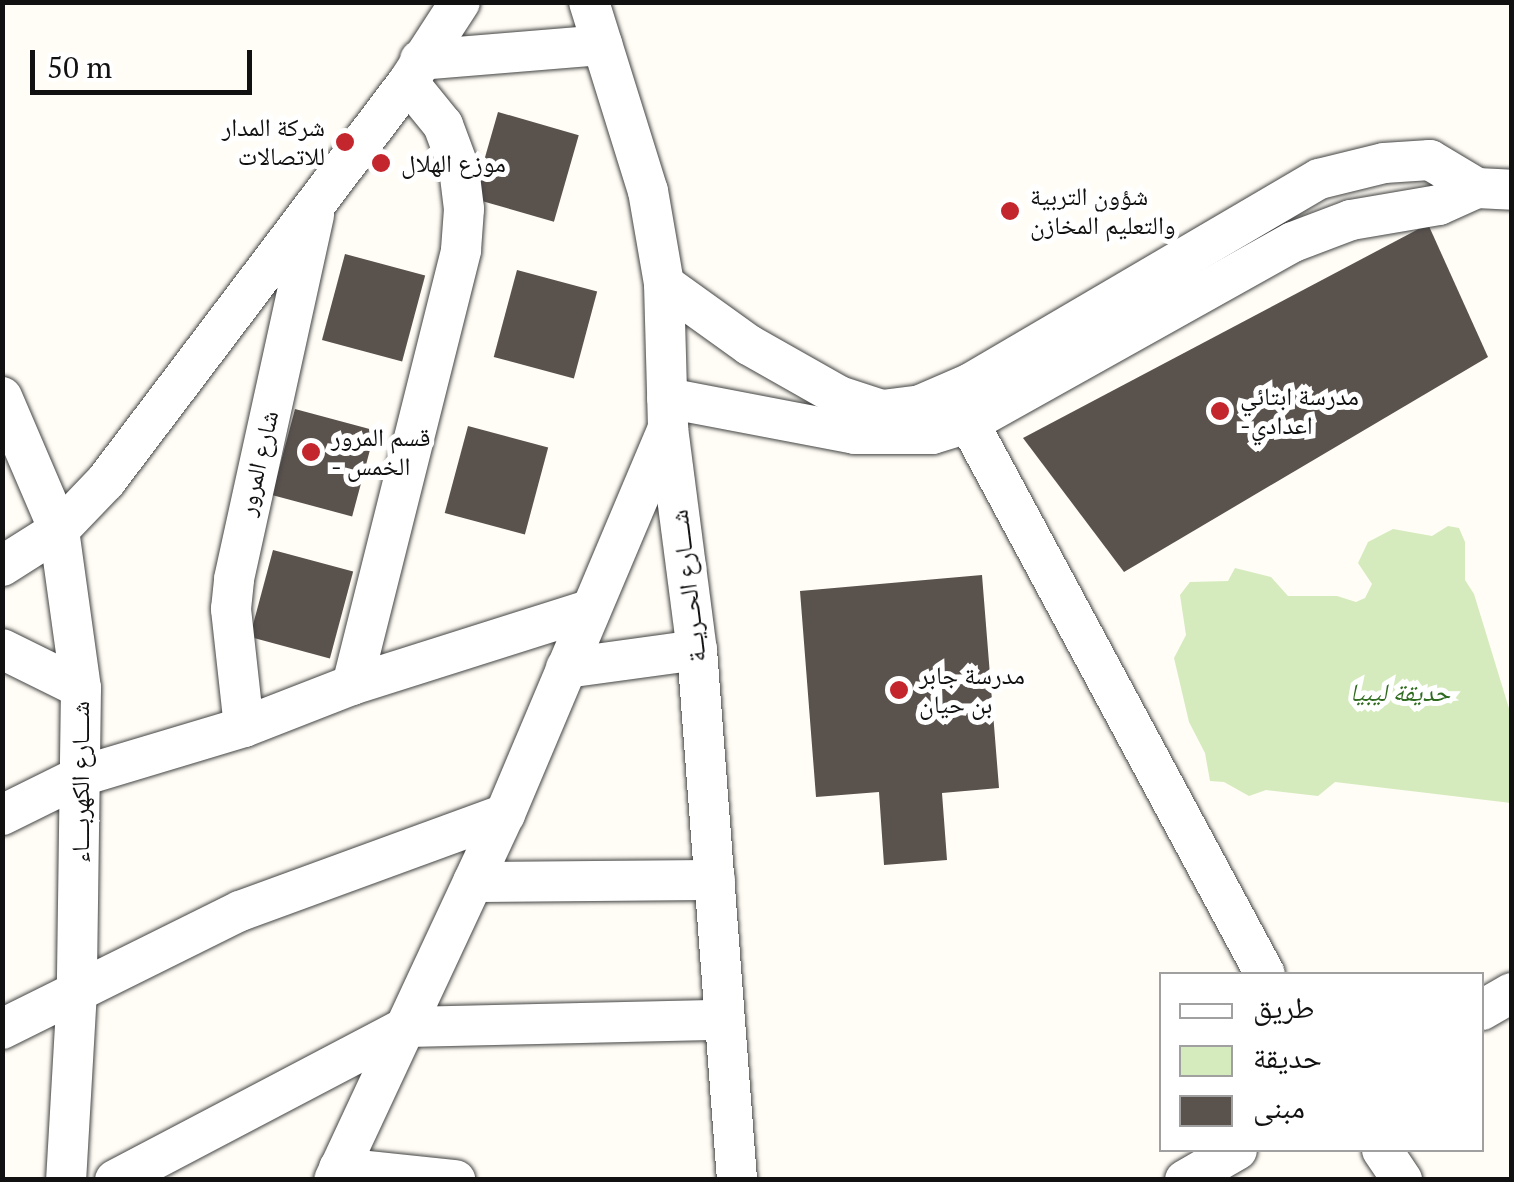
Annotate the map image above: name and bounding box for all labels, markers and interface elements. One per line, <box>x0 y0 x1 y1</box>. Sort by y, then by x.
scale bar <box>35 30 258 92</box>
text: 50 m <box>47 47 112 87</box>
place label: شركة المدار للاتصالات <box>222 113 325 172</box>
marker: شركة المدار للاتصالات <box>334 131 356 153</box>
place label: موزع الهلال <box>401 148 506 178</box>
marker: موزع الهلال <box>370 152 392 174</box>
place label: شؤون التربية والتعليم المخازن <box>1030 182 1176 241</box>
marker: شؤون التربية والتعليم المخازن <box>999 200 1021 222</box>
place label: مدرسة ابتائي -اعدادي <box>1240 382 1359 441</box>
marker: مدرسة ابتائي -اعدادي <box>1209 400 1231 422</box>
street label: شارع المرور <box>231 408 285 518</box>
place label: قسم المرور - الخمس <box>331 423 430 482</box>
marker: قسم المرور - الخمس <box>300 441 322 463</box>
street label: شــــارع الحــريــة <box>664 508 712 664</box>
place label: مدرسة جابر بن حيان <box>919 661 1025 720</box>
park label: حديقة ليبيا <box>1350 677 1450 707</box>
marker: مدرسة جابر بن حيان <box>888 679 910 701</box>
street label: شــــارع الكهربــــاء <box>65 701 95 863</box>
legend <box>1159 972 1484 1152</box>
text: طريق <box>1253 987 1314 1027</box>
text: حديقة <box>1253 1037 1322 1077</box>
text: مبنى <box>1253 1087 1305 1127</box>

